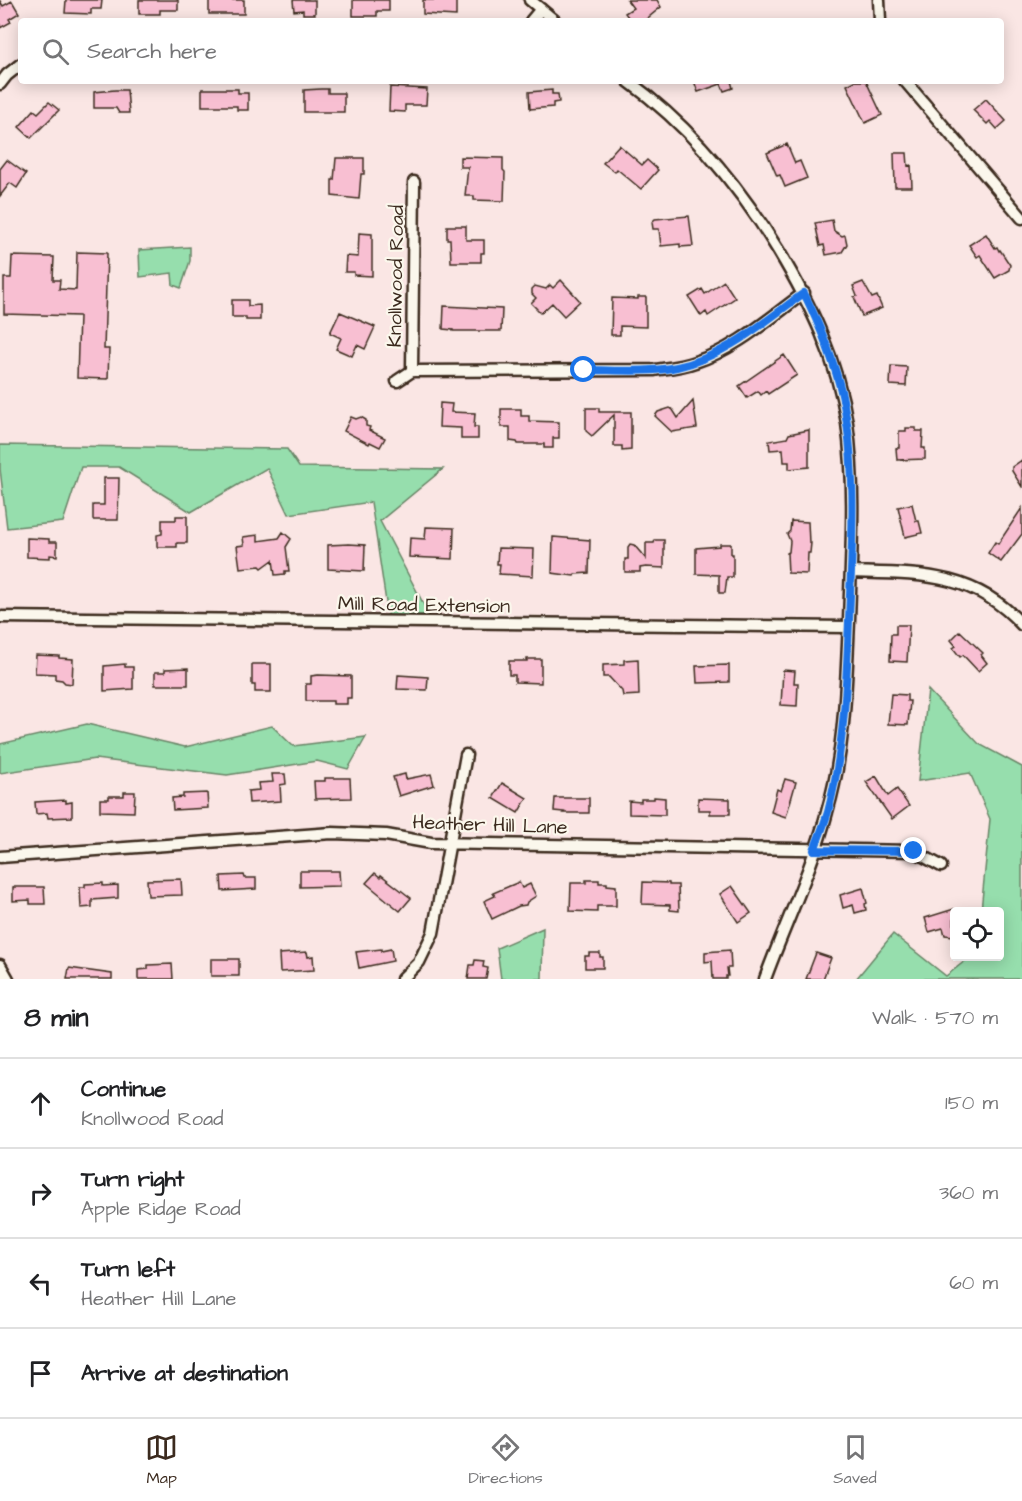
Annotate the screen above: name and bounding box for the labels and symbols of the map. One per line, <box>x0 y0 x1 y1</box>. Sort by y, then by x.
street label: Knollwood Road <box>381 205 411 348</box>
route start <box>570 356 596 382</box>
street label: Mill Road Extension <box>338 589 510 621</box>
street label: Heather Hill Lane <box>412 808 568 842</box>
route end <box>900 837 926 863</box>

